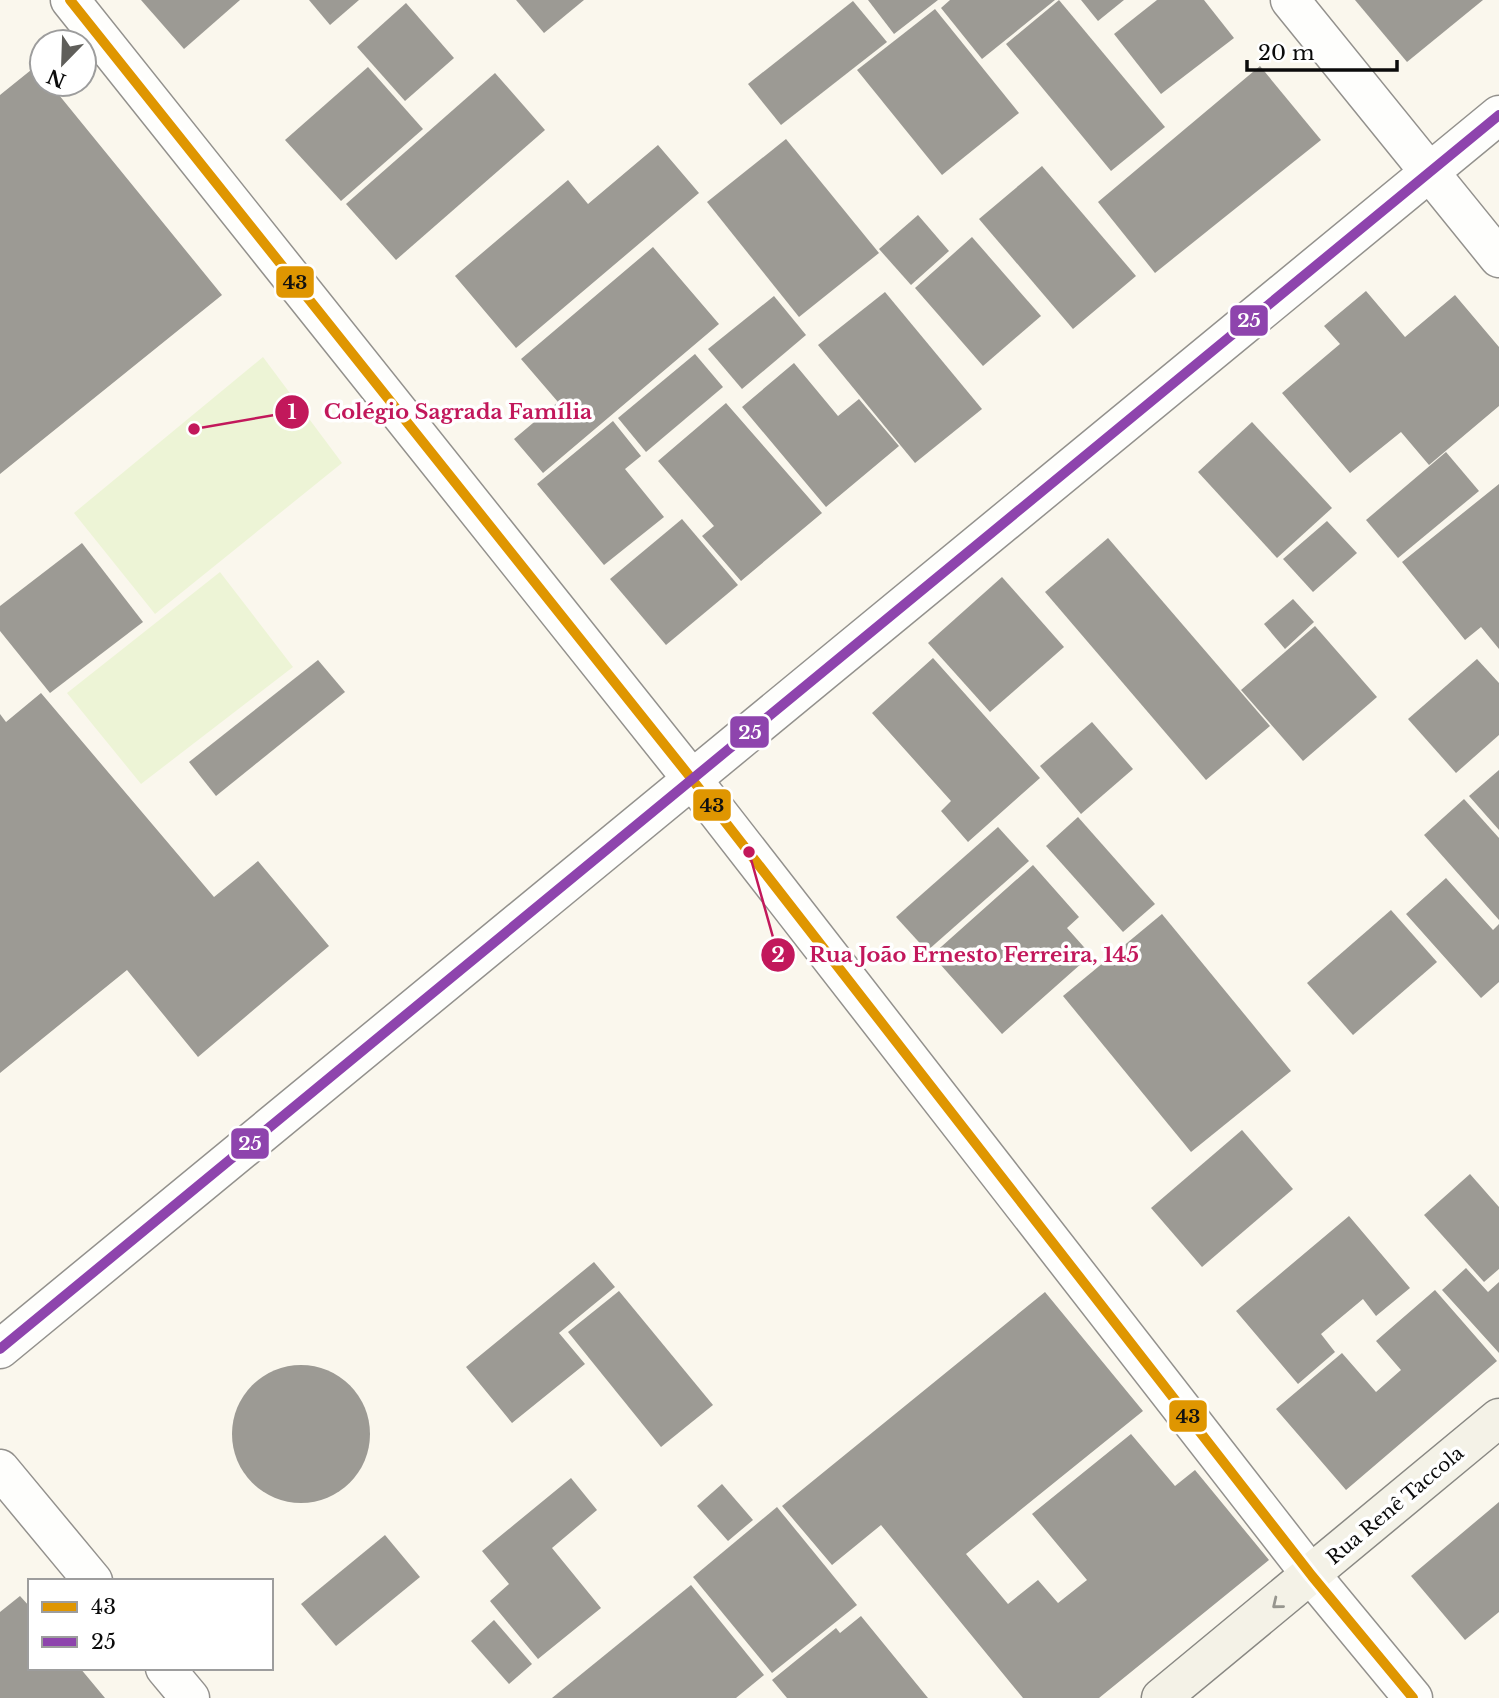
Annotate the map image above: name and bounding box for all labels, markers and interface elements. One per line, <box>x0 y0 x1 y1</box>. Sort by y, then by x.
north arrow <box>28 28 98 98</box>
scale bar <box>1247 28 1398 72</box>
text: 20 m <box>1258 40 1315 66</box>
text: N <box>44 64 69 92</box>
line badge: 43 <box>275 265 315 299</box>
text: 43 <box>283 271 307 294</box>
line badge: 25 <box>1229 304 1269 337</box>
text: 25 <box>1237 309 1261 332</box>
callout: Colégio Sagrada Família <box>275 391 606 433</box>
text: 1 <box>287 399 297 425</box>
text: Colégio Sagrada Família <box>324 399 592 425</box>
line badge: 25 <box>729 715 770 749</box>
text: 25 <box>738 721 762 744</box>
line badge: 43 <box>692 788 732 822</box>
text: 43 <box>700 794 724 817</box>
callout: Rua João Ernesto Ferreira, 145 <box>760 934 1153 976</box>
text: 2 <box>771 942 785 968</box>
text: Rua João Ernesto Ferreira, 145 <box>809 942 1139 968</box>
line badge: 25 <box>230 1127 270 1160</box>
text: 25 <box>238 1132 262 1155</box>
line badge: 43 <box>1168 1399 1208 1433</box>
text: 43 <box>1176 1405 1200 1428</box>
street label: Rua Renê Taccola <box>1322 1441 1469 1569</box>
legend <box>28 1579 273 1670</box>
text: 43 <box>91 1594 116 1620</box>
one-way arrow <box>1273 1595 1285 1608</box>
text: 25 <box>91 1629 116 1655</box>

